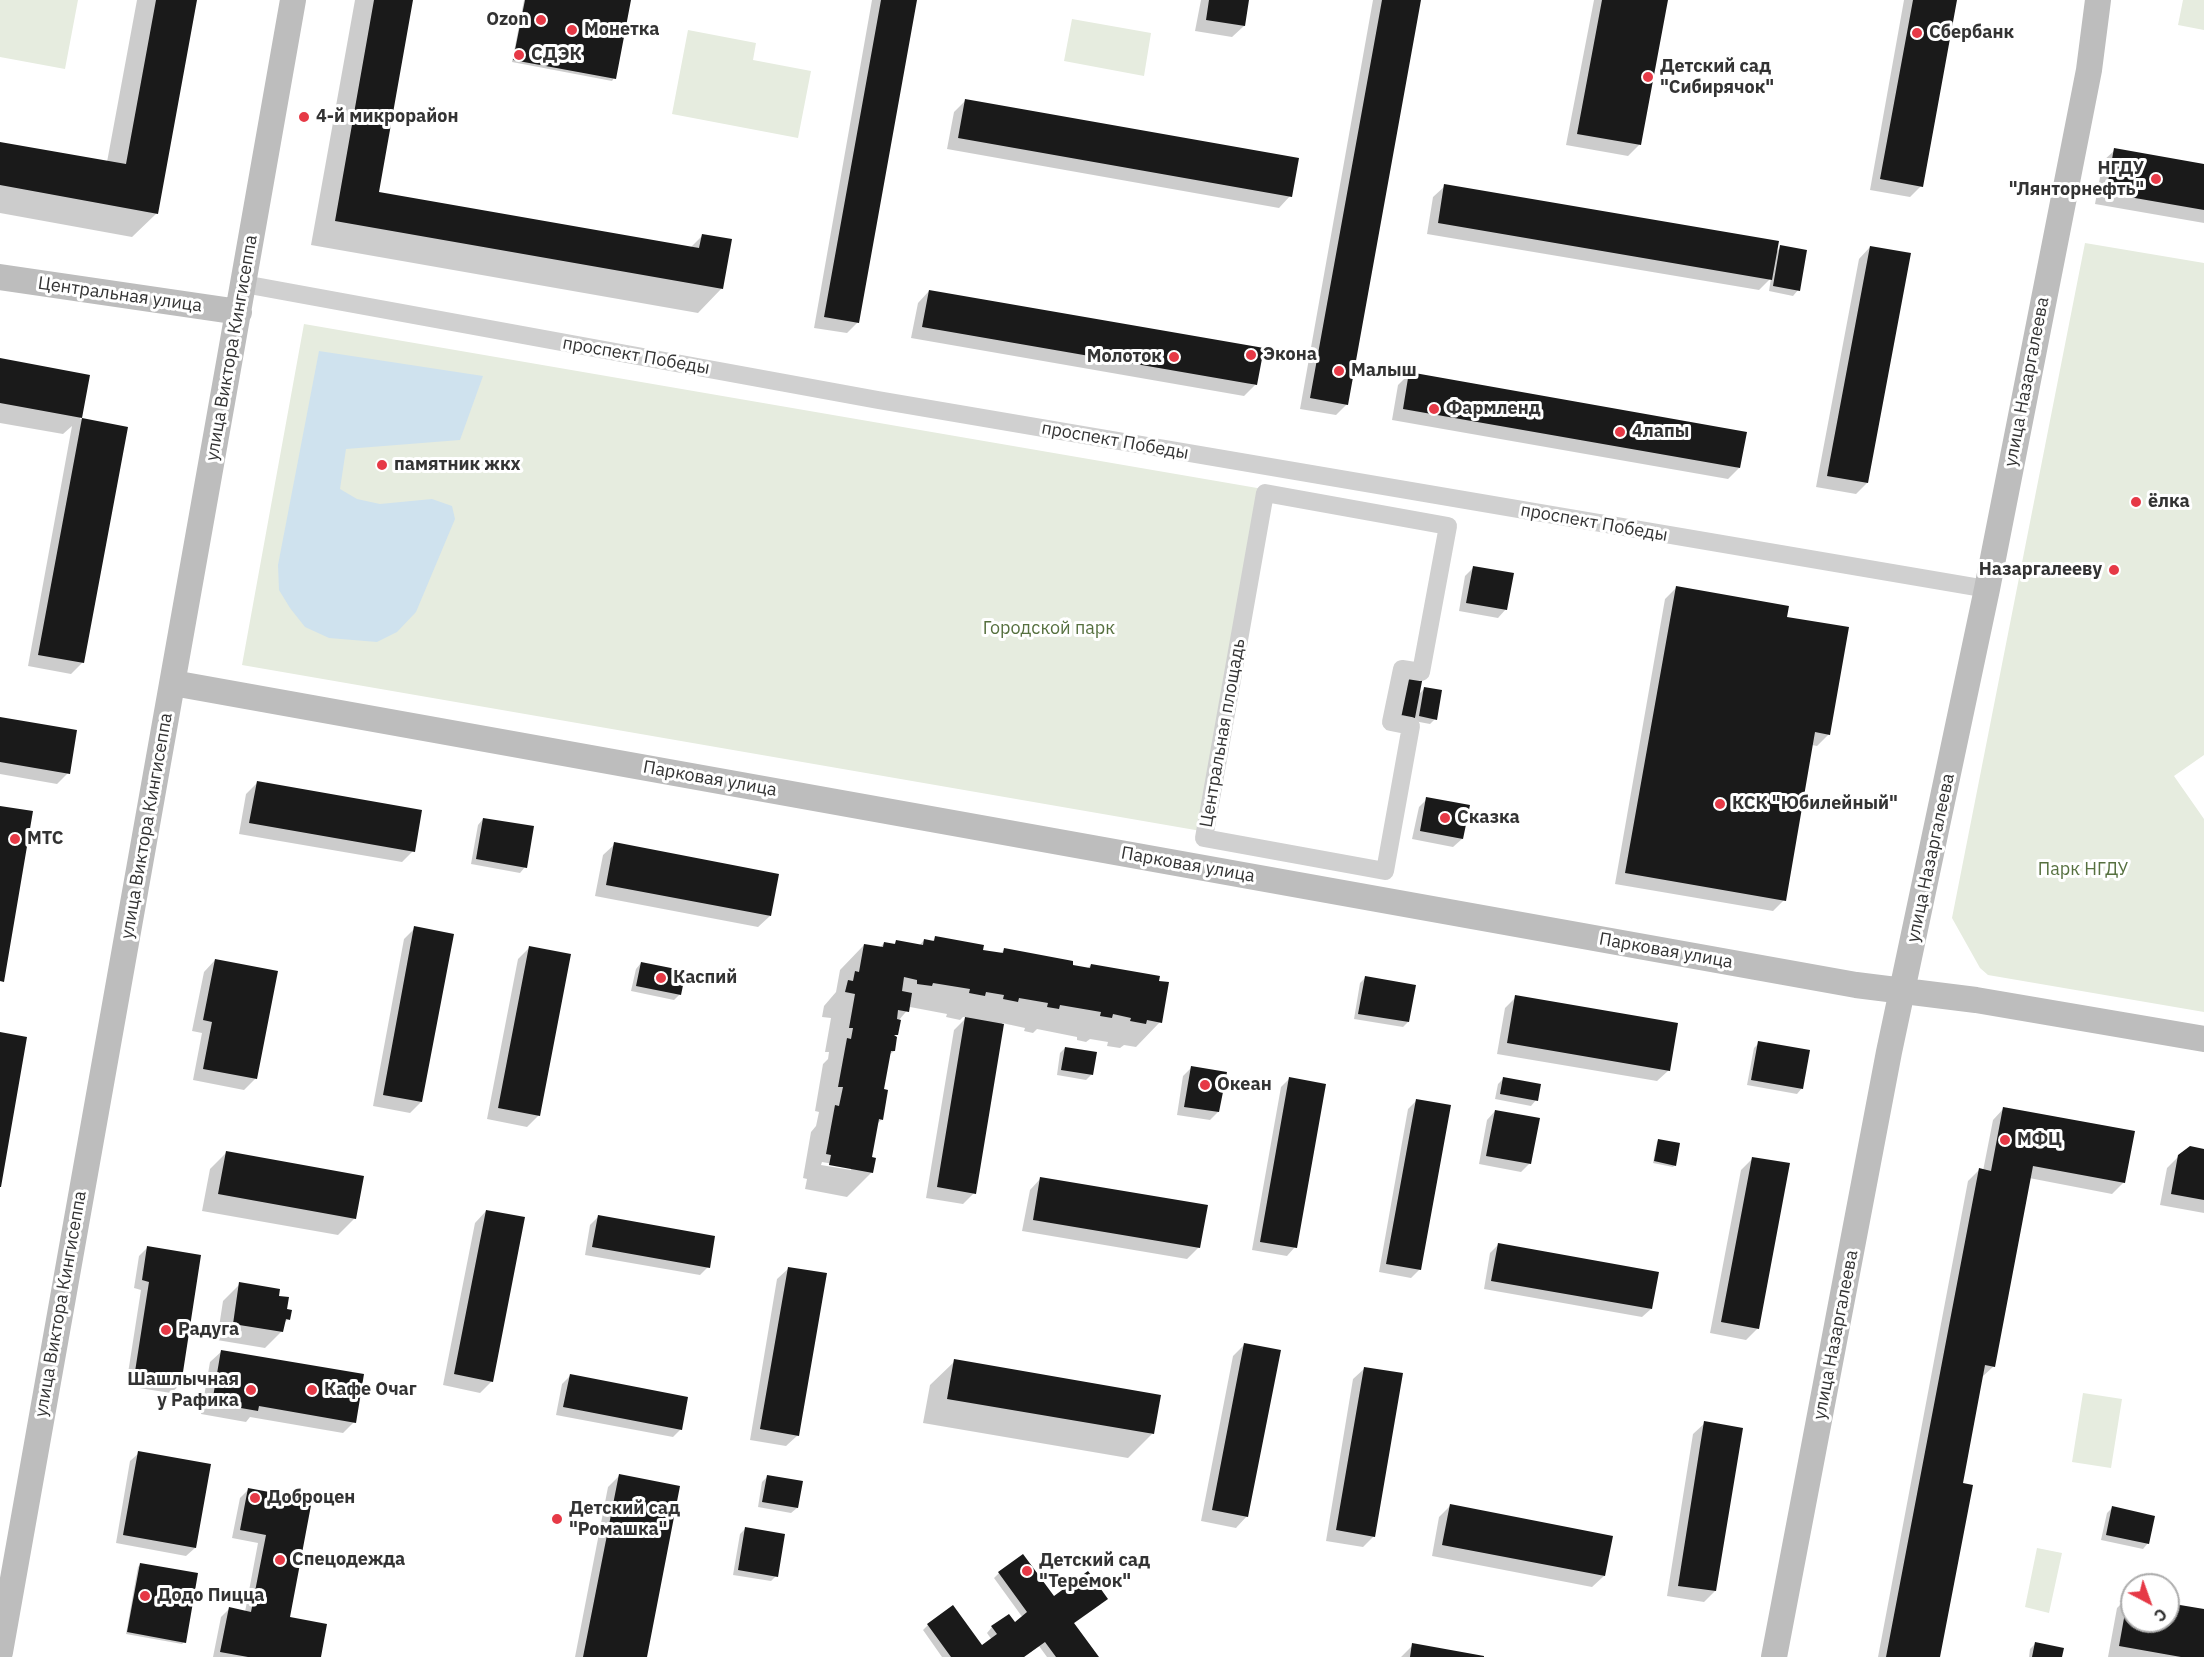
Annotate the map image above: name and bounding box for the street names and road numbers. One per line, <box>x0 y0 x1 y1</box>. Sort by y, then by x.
street label: улица Виктора Кингисеппа <box>201 233 263 463</box>
street label: Центральная улица <box>36 273 204 317</box>
street label: улица Назаргалеева <box>2000 295 2054 469</box>
street label: проспект Победы <box>561 332 711 380</box>
street label: проспект Победы <box>1040 417 1190 465</box>
street label: проспект Победы <box>1519 499 1669 547</box>
street label: Центральная площадь <box>1196 637 1250 829</box>
street label: улица Виктора Кингисеппа <box>116 711 178 941</box>
street label: Парковая улица <box>641 757 779 801</box>
street label: улица Назаргалеева <box>1903 771 1959 945</box>
street label: Парковая улица <box>1119 843 1257 887</box>
street label: Парковая улица <box>1597 929 1735 973</box>
street label: улица Виктора Кингисеппа <box>30 1189 92 1419</box>
street label: улица Назаргалеева <box>1809 1248 1863 1422</box>

